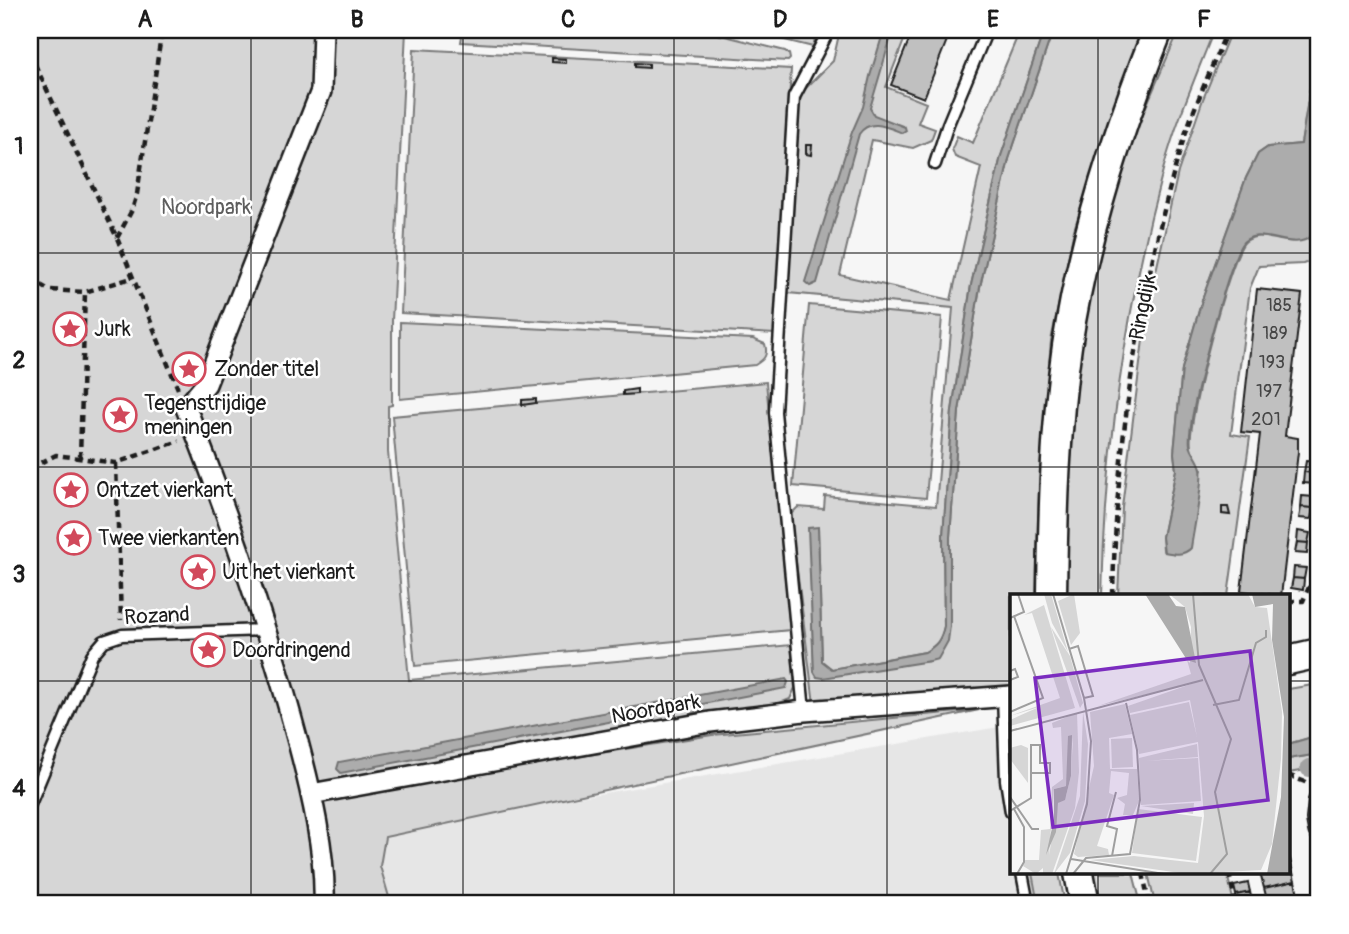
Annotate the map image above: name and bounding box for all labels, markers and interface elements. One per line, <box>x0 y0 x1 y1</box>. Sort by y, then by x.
text: A <box>138 5 153 34</box>
text: B <box>350 5 364 34</box>
text: C <box>561 5 575 34</box>
text: D <box>773 5 787 34</box>
text: E <box>987 5 999 34</box>
text: F <box>1197 5 1211 34</box>
text: 1 <box>15 132 24 161</box>
park label: Noordpark <box>161 194 251 221</box>
street label: Ringdijk <box>1123 272 1163 342</box>
house number: 185 <box>1266 294 1292 317</box>
place icon: Jurk <box>51 310 89 348</box>
place label: Jurk <box>94 316 131 343</box>
house number: 189 <box>1262 322 1288 345</box>
text: 2 <box>13 346 26 375</box>
place icon: Zonder titel <box>170 350 208 388</box>
house number: 193 <box>1259 351 1285 374</box>
place label: Zonder titel <box>214 356 319 383</box>
house number: 197 <box>1256 380 1282 403</box>
place label: Tegenstrijdige meningen <box>144 390 267 441</box>
place icon: Tegenstrijdige meningen <box>101 396 139 434</box>
house number: 201 <box>1251 408 1281 431</box>
place icon: Ontzet vierkant <box>52 471 90 509</box>
place label: Ontzet vierkant <box>96 477 233 504</box>
place icon: Twee vierkanten <box>55 519 93 557</box>
place label: Twee vierkanten <box>98 525 239 552</box>
place icon: Uit het vierkant <box>179 553 217 591</box>
place label: Uit het vierkant <box>222 559 355 586</box>
text: 3 <box>13 560 25 589</box>
inset map <box>1010 594 1290 874</box>
street label: Rozand <box>123 601 191 631</box>
place icon: Doordringend <box>189 631 227 669</box>
place label: Doordringend <box>232 637 351 664</box>
street label: Noordpark <box>609 688 703 730</box>
text: 4 <box>12 774 26 803</box>

